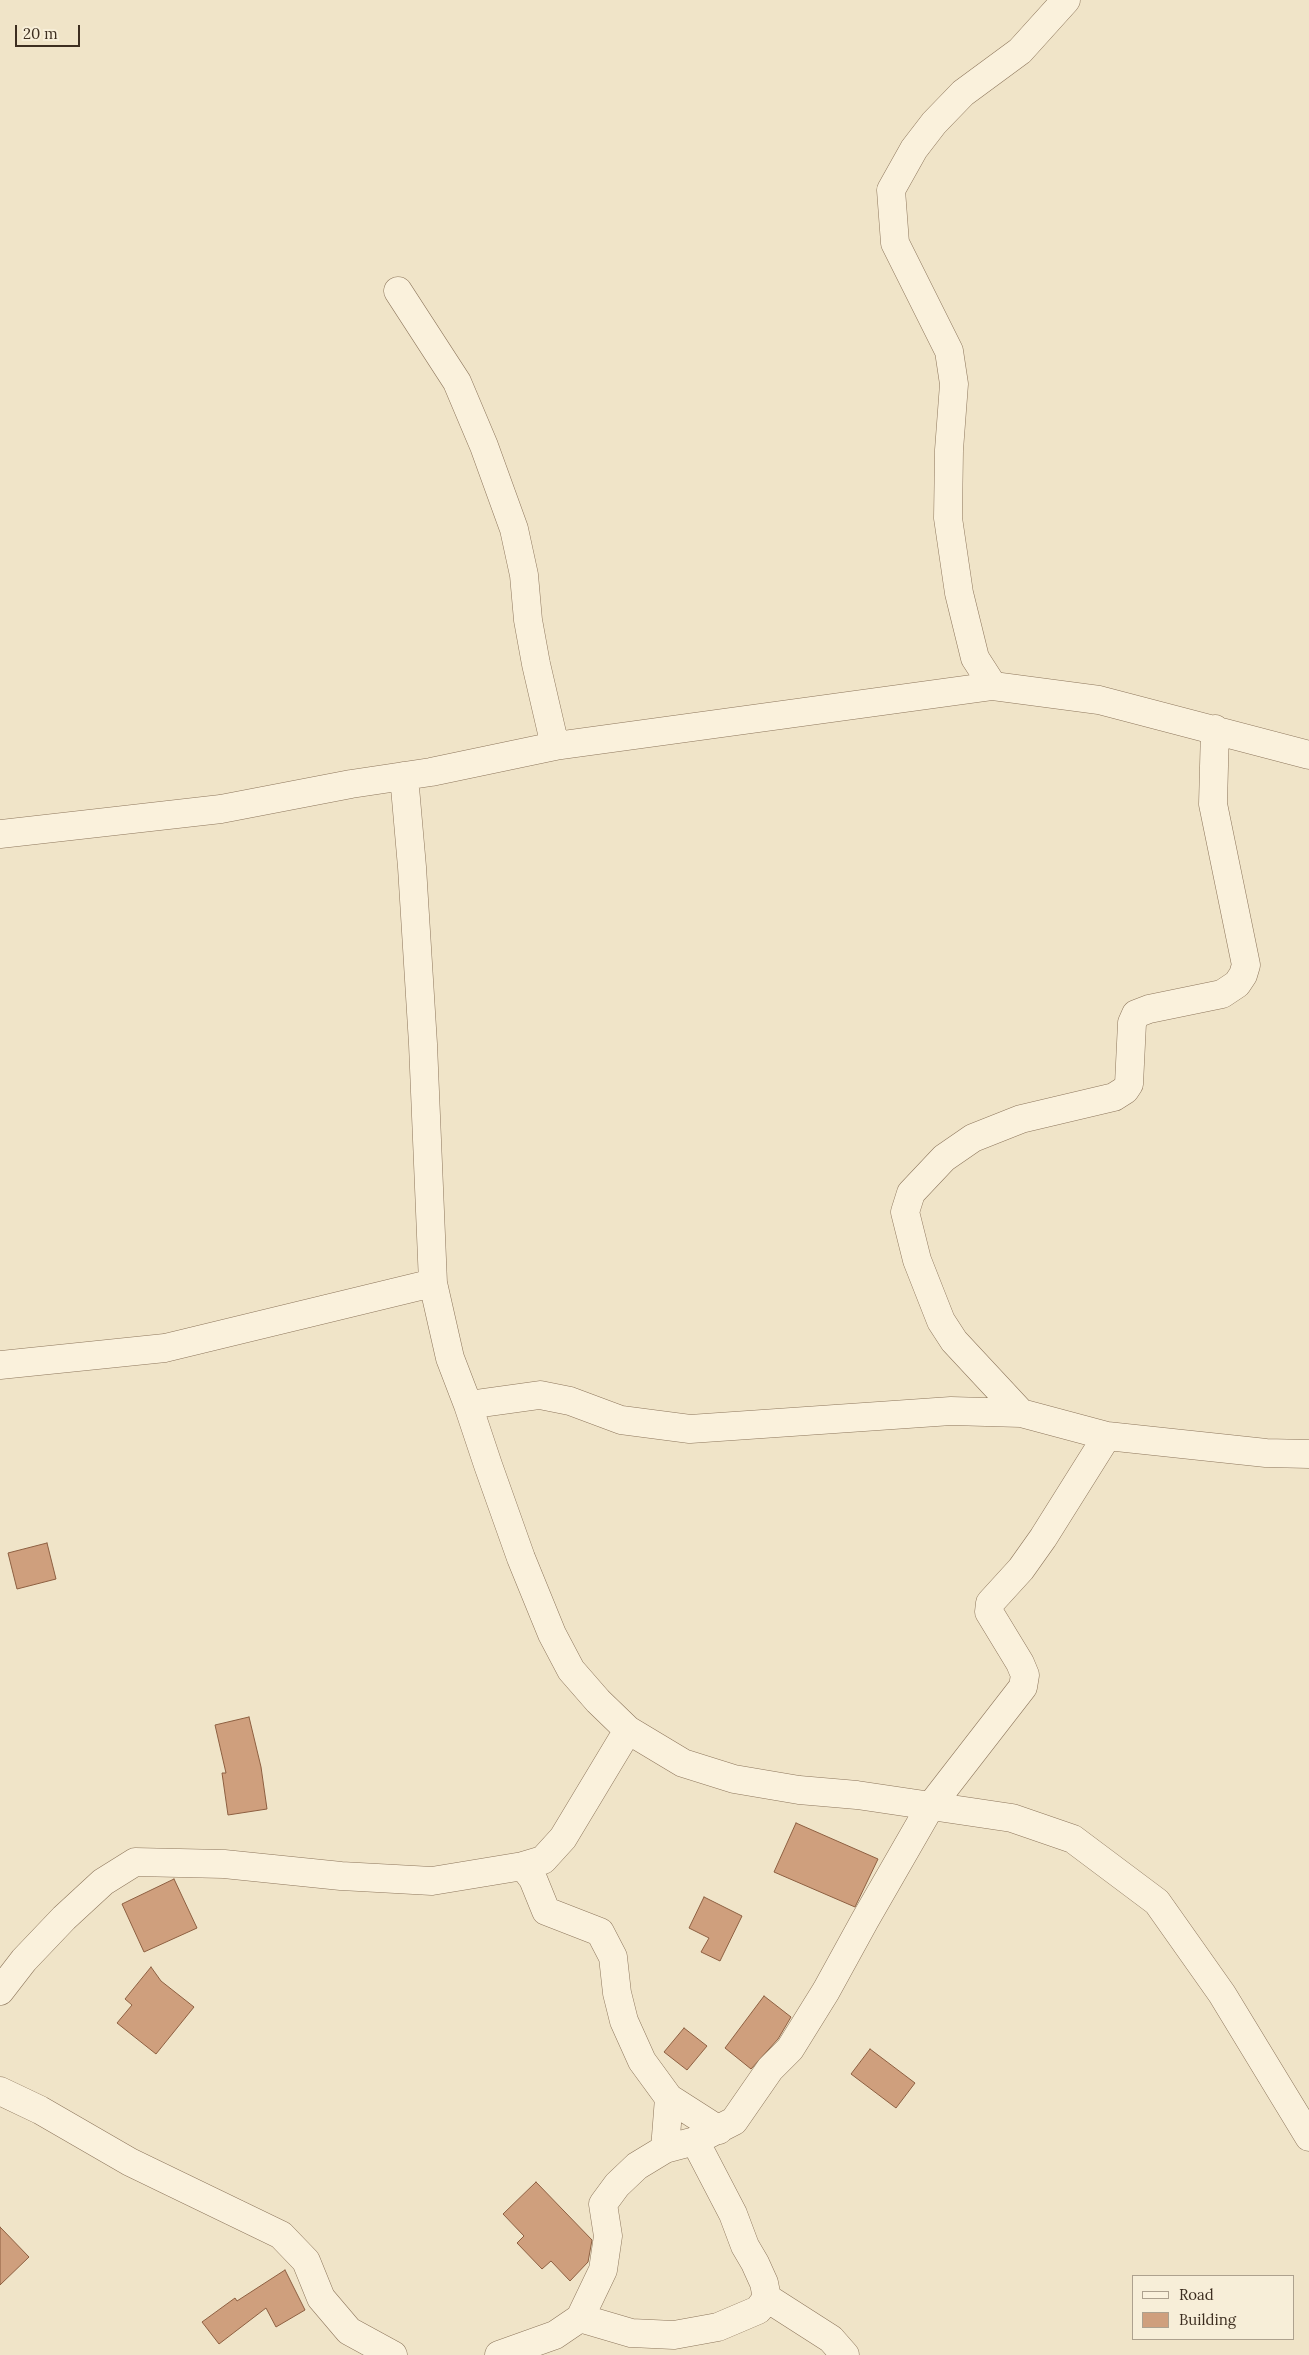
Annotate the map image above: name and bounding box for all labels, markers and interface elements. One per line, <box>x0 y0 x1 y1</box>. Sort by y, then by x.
scale bar <box>18 15 82 47</box>
text: 20 m <box>23 24 58 43</box>
legend <box>1132 2275 1294 2340</box>
text: Road <box>1179 2285 1214 2304</box>
text: Building <box>1179 2310 1236 2329</box>

